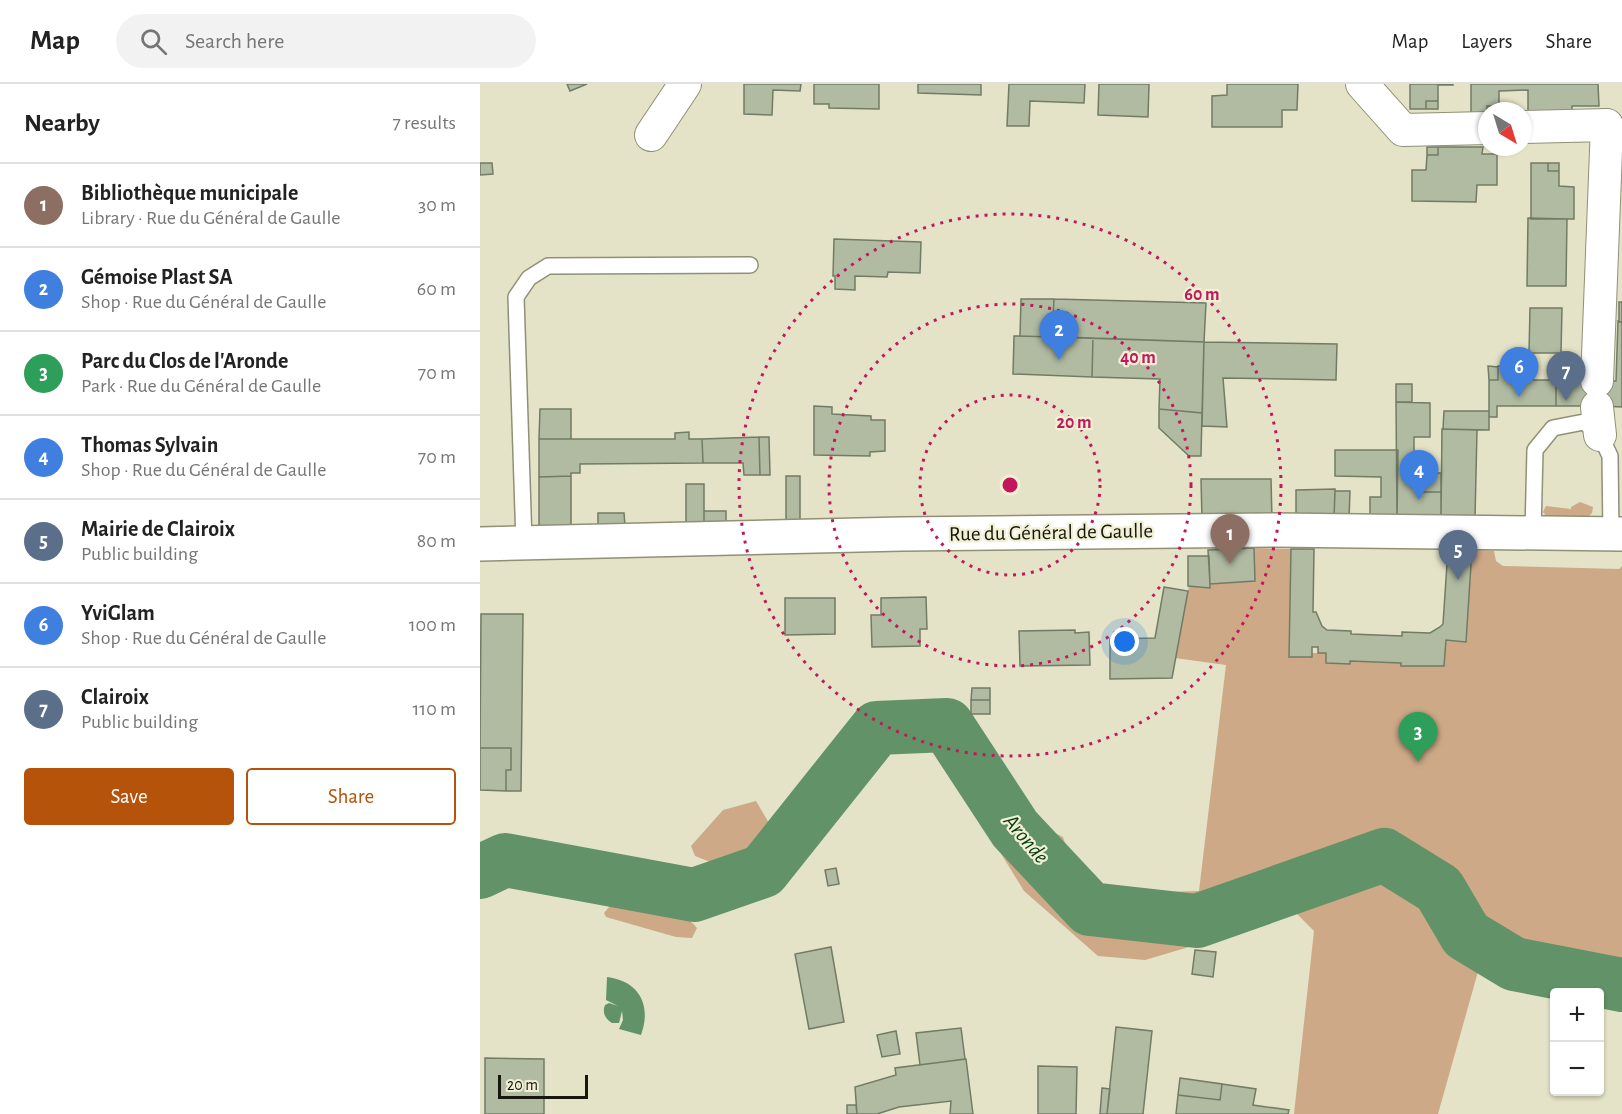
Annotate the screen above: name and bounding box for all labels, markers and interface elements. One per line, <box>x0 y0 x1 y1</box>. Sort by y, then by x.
search box <box>116 14 536 68</box>
icon: search <box>137 25 170 58</box>
text: Map <box>30 27 80 55</box>
text: Search here <box>185 30 284 52</box>
text: Map <box>1392 31 1428 52</box>
text: Layers <box>1461 31 1512 52</box>
text: Share <box>1545 31 1592 52</box>
north arrow <box>1478 102 1532 156</box>
text: Nearby <box>24 110 100 136</box>
text: 7 results <box>392 113 456 133</box>
text: Bibliothèque municipale <box>81 182 298 204</box>
text: 1 <box>40 195 47 215</box>
text: 30 m <box>418 195 456 215</box>
text: Library · Rue du Général de Gaulle <box>81 208 341 228</box>
text: Gémoise Plast SA <box>81 266 233 288</box>
text: 2 <box>39 279 48 299</box>
text: 60 m <box>417 279 456 299</box>
text: 60 m <box>1184 286 1220 304</box>
text: Shop · Rue du Général de Gaulle <box>81 292 326 312</box>
pin: 2 <box>1040 310 1078 360</box>
pin: 6 <box>1500 348 1538 397</box>
text: 40 m <box>1120 349 1156 367</box>
text: Parc du Clos de l'Aronde <box>81 350 288 372</box>
pin: 7 <box>1546 352 1586 401</box>
text: 3 <box>39 363 48 383</box>
text: 70 m <box>418 363 456 383</box>
text: Park · Rue du Général de Gaulle <box>81 376 321 396</box>
text: 20 m <box>1056 414 1092 432</box>
text: Thomas Sylvain <box>81 434 218 456</box>
text: 4 <box>38 447 49 467</box>
text: 70 m <box>418 447 456 467</box>
pin: 4 <box>1400 450 1438 500</box>
text: Shop · Rue du Général de Gaulle <box>81 460 326 480</box>
centre of rings <box>1000 475 1020 495</box>
pin: 1 <box>1210 514 1250 564</box>
text: Mairie de Clairoix <box>81 518 235 540</box>
street label: Rue du Général de Gaulle <box>949 520 1153 545</box>
pin: 5 <box>1438 530 1478 580</box>
text: 5 <box>39 531 48 551</box>
text: 80 m <box>417 531 456 551</box>
text: Public building <box>81 544 198 564</box>
text: YviGlam <box>81 602 155 624</box>
text: 6 <box>39 615 48 635</box>
text: 100 m <box>409 615 456 635</box>
your location <box>1110 627 1139 656</box>
text: Shop · Rue du Général de Gaulle <box>81 628 326 648</box>
text: Clairoix <box>81 686 149 708</box>
text: 7 <box>39 699 48 719</box>
text: 110 m <box>412 699 456 719</box>
text: Public building <box>81 712 198 732</box>
pin: 3 <box>1398 712 1438 762</box>
button: Save <box>24 768 234 825</box>
button: Share <box>246 768 456 825</box>
water label: Aronde <box>999 809 1053 867</box>
map controls <box>1550 988 1604 1096</box>
button: + <box>1550 988 1604 1042</box>
button: − <box>1550 1042 1604 1096</box>
scale bar <box>498 1072 588 1100</box>
text: 20 m <box>507 1077 538 1093</box>

